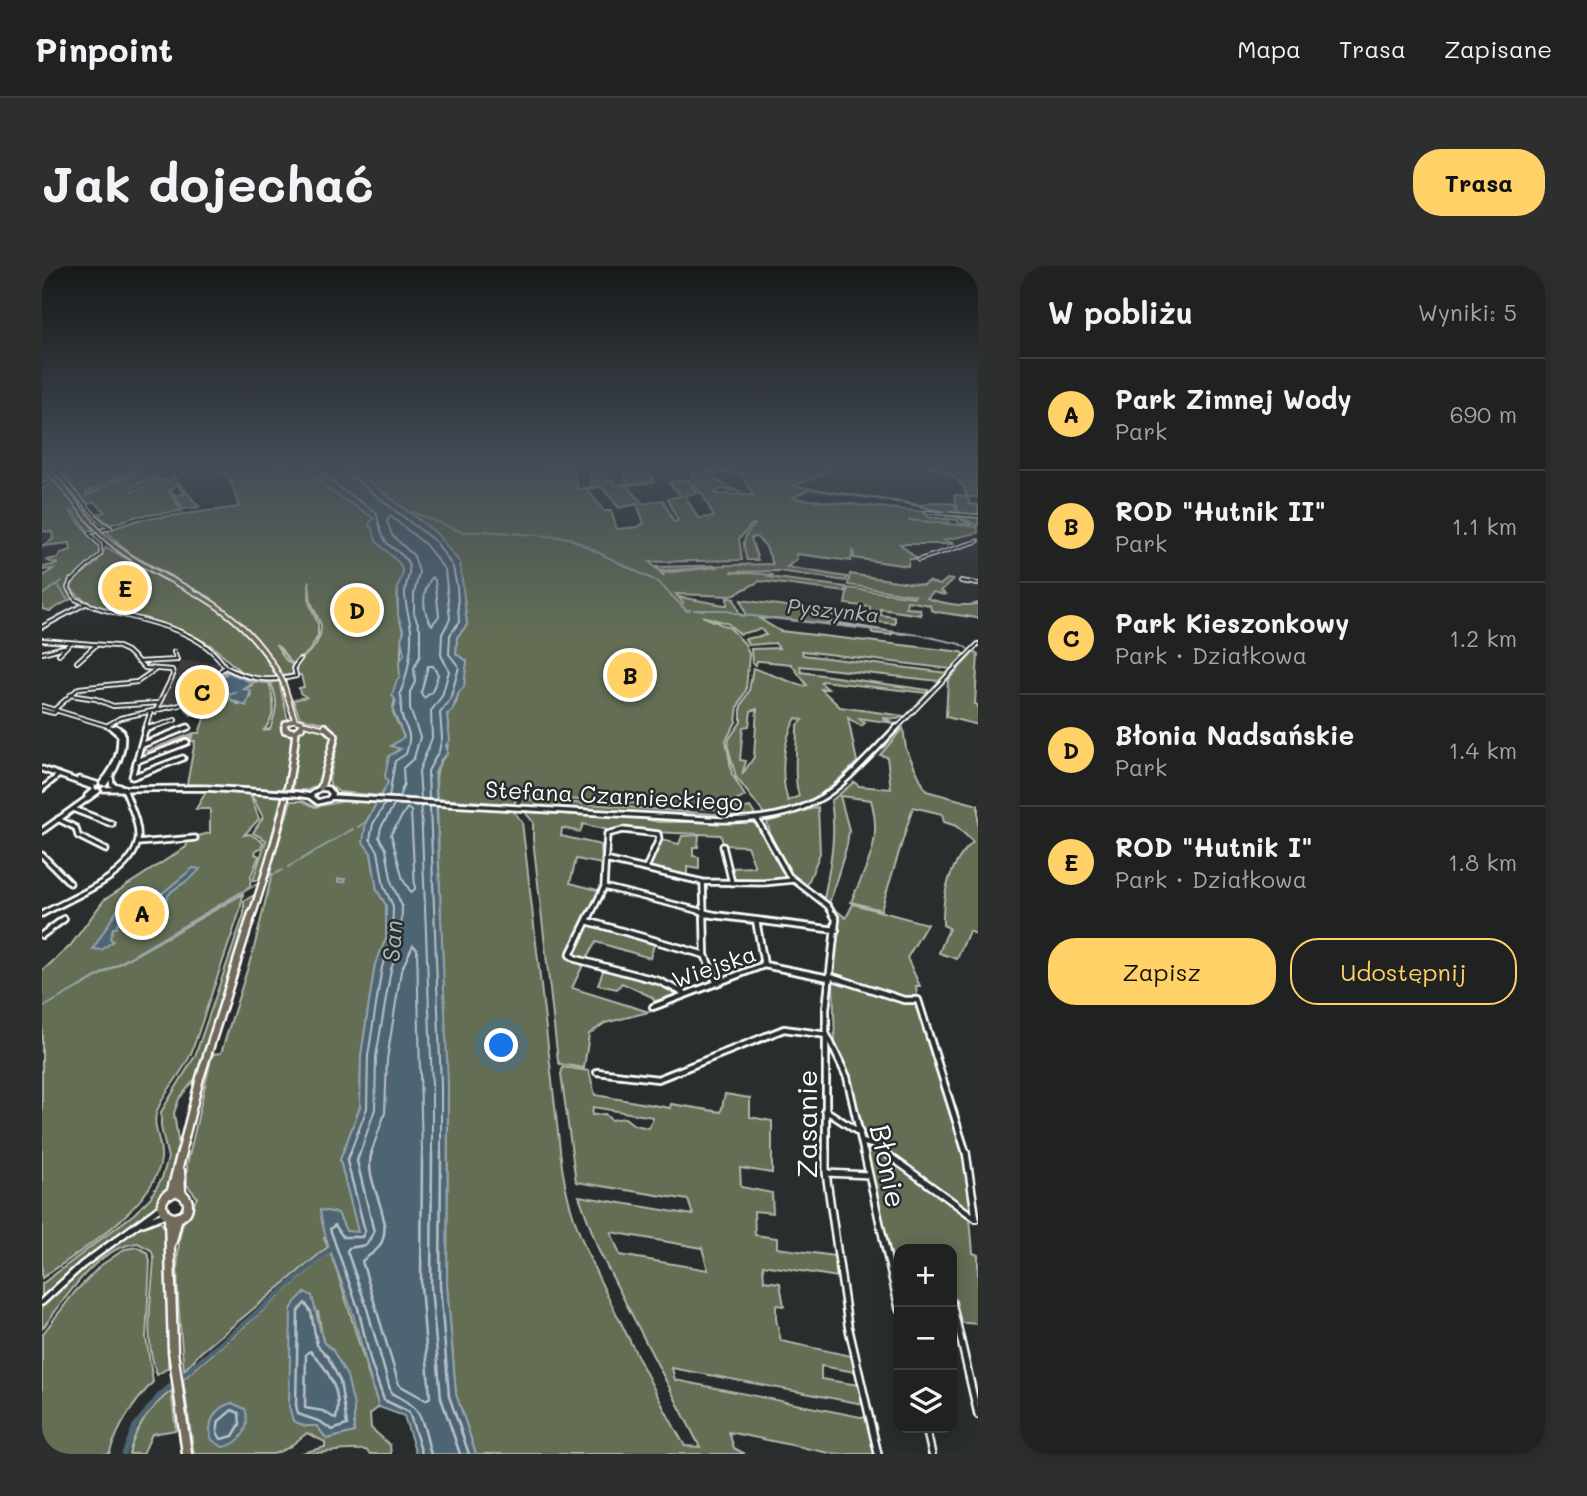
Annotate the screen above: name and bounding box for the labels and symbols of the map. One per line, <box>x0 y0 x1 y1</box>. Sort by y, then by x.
pin: E <box>102 562 148 614</box>
pin: D <box>334 584 380 636</box>
water label: Pyszynka <box>786 591 881 628</box>
pin: B <box>607 649 653 701</box>
pin: C <box>179 666 225 718</box>
street label: Stefana Czarnieckiego <box>484 773 744 817</box>
pin: A <box>119 887 165 939</box>
water label: San <box>375 919 408 963</box>
street label: Wiejska <box>668 938 760 994</box>
your location <box>484 1028 518 1062</box>
street label: Zasanie <box>788 1070 824 1178</box>
street label: Błonie <box>863 1121 915 1211</box>

